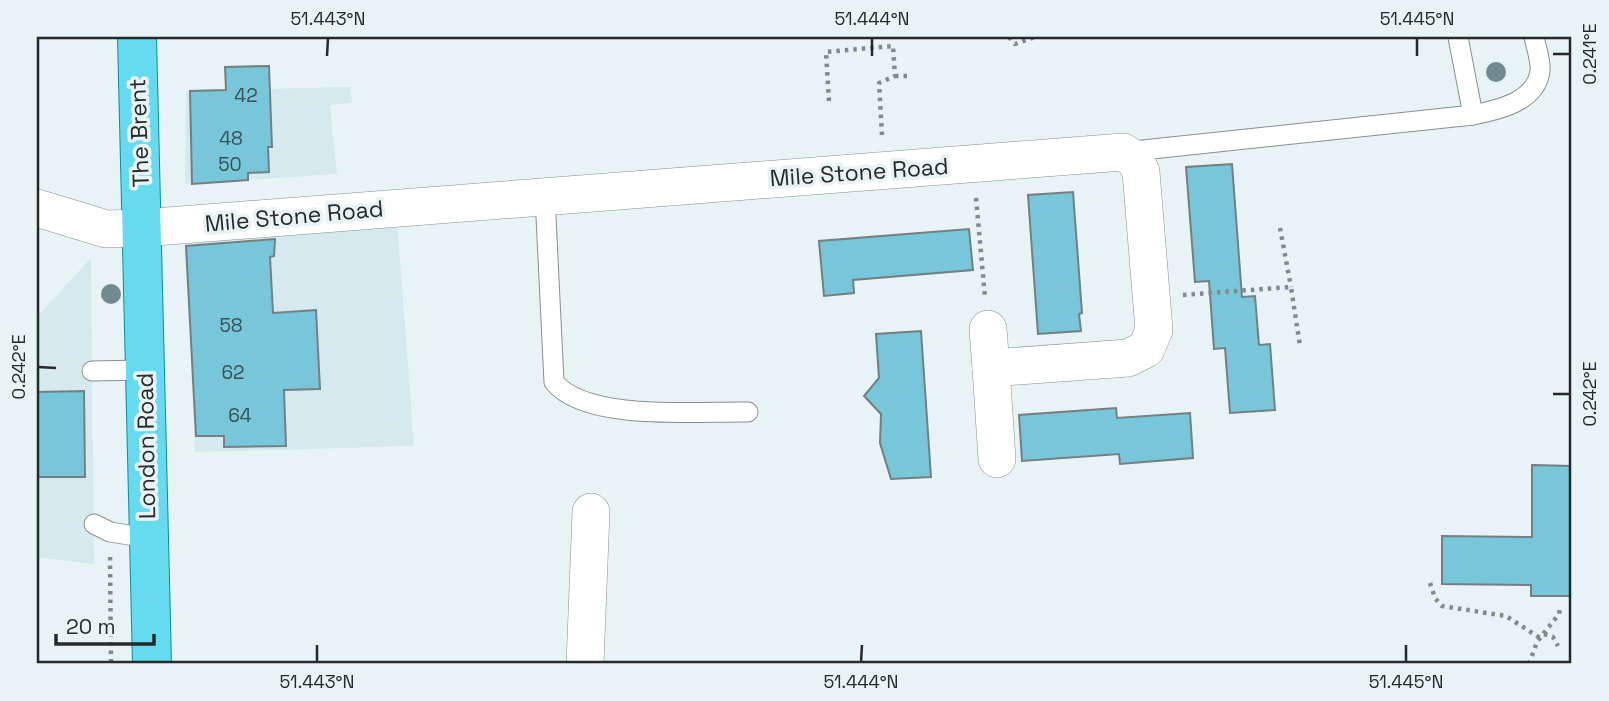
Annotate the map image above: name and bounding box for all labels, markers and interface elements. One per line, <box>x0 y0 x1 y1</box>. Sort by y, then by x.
text: 51.443°N <box>291 7 365 30</box>
text: 51.444°N <box>834 7 910 30</box>
text: 51.445°N <box>1380 7 1454 30</box>
text: 0.241°E <box>1578 23 1601 85</box>
street label: The Brent <box>122 78 156 188</box>
house number: 42 <box>234 83 258 108</box>
house number: 48 <box>219 126 243 151</box>
street label: Mile Stone Road <box>769 151 949 193</box>
house number: 50 <box>218 152 242 177</box>
street label: Mile Stone Road <box>203 193 385 239</box>
house number: 58 <box>219 313 243 338</box>
text: 0.242°E <box>7 334 30 400</box>
house number: 62 <box>221 360 245 385</box>
text: 0.242°E <box>1578 361 1601 427</box>
street label: London Road <box>130 373 162 519</box>
house number: 64 <box>228 403 252 428</box>
scale bar <box>56 603 154 647</box>
text: 20 m <box>66 613 116 640</box>
text: 51.443°N <box>280 670 354 693</box>
text: 51.444°N <box>823 670 899 693</box>
text: 51.445°N <box>1369 670 1443 693</box>

